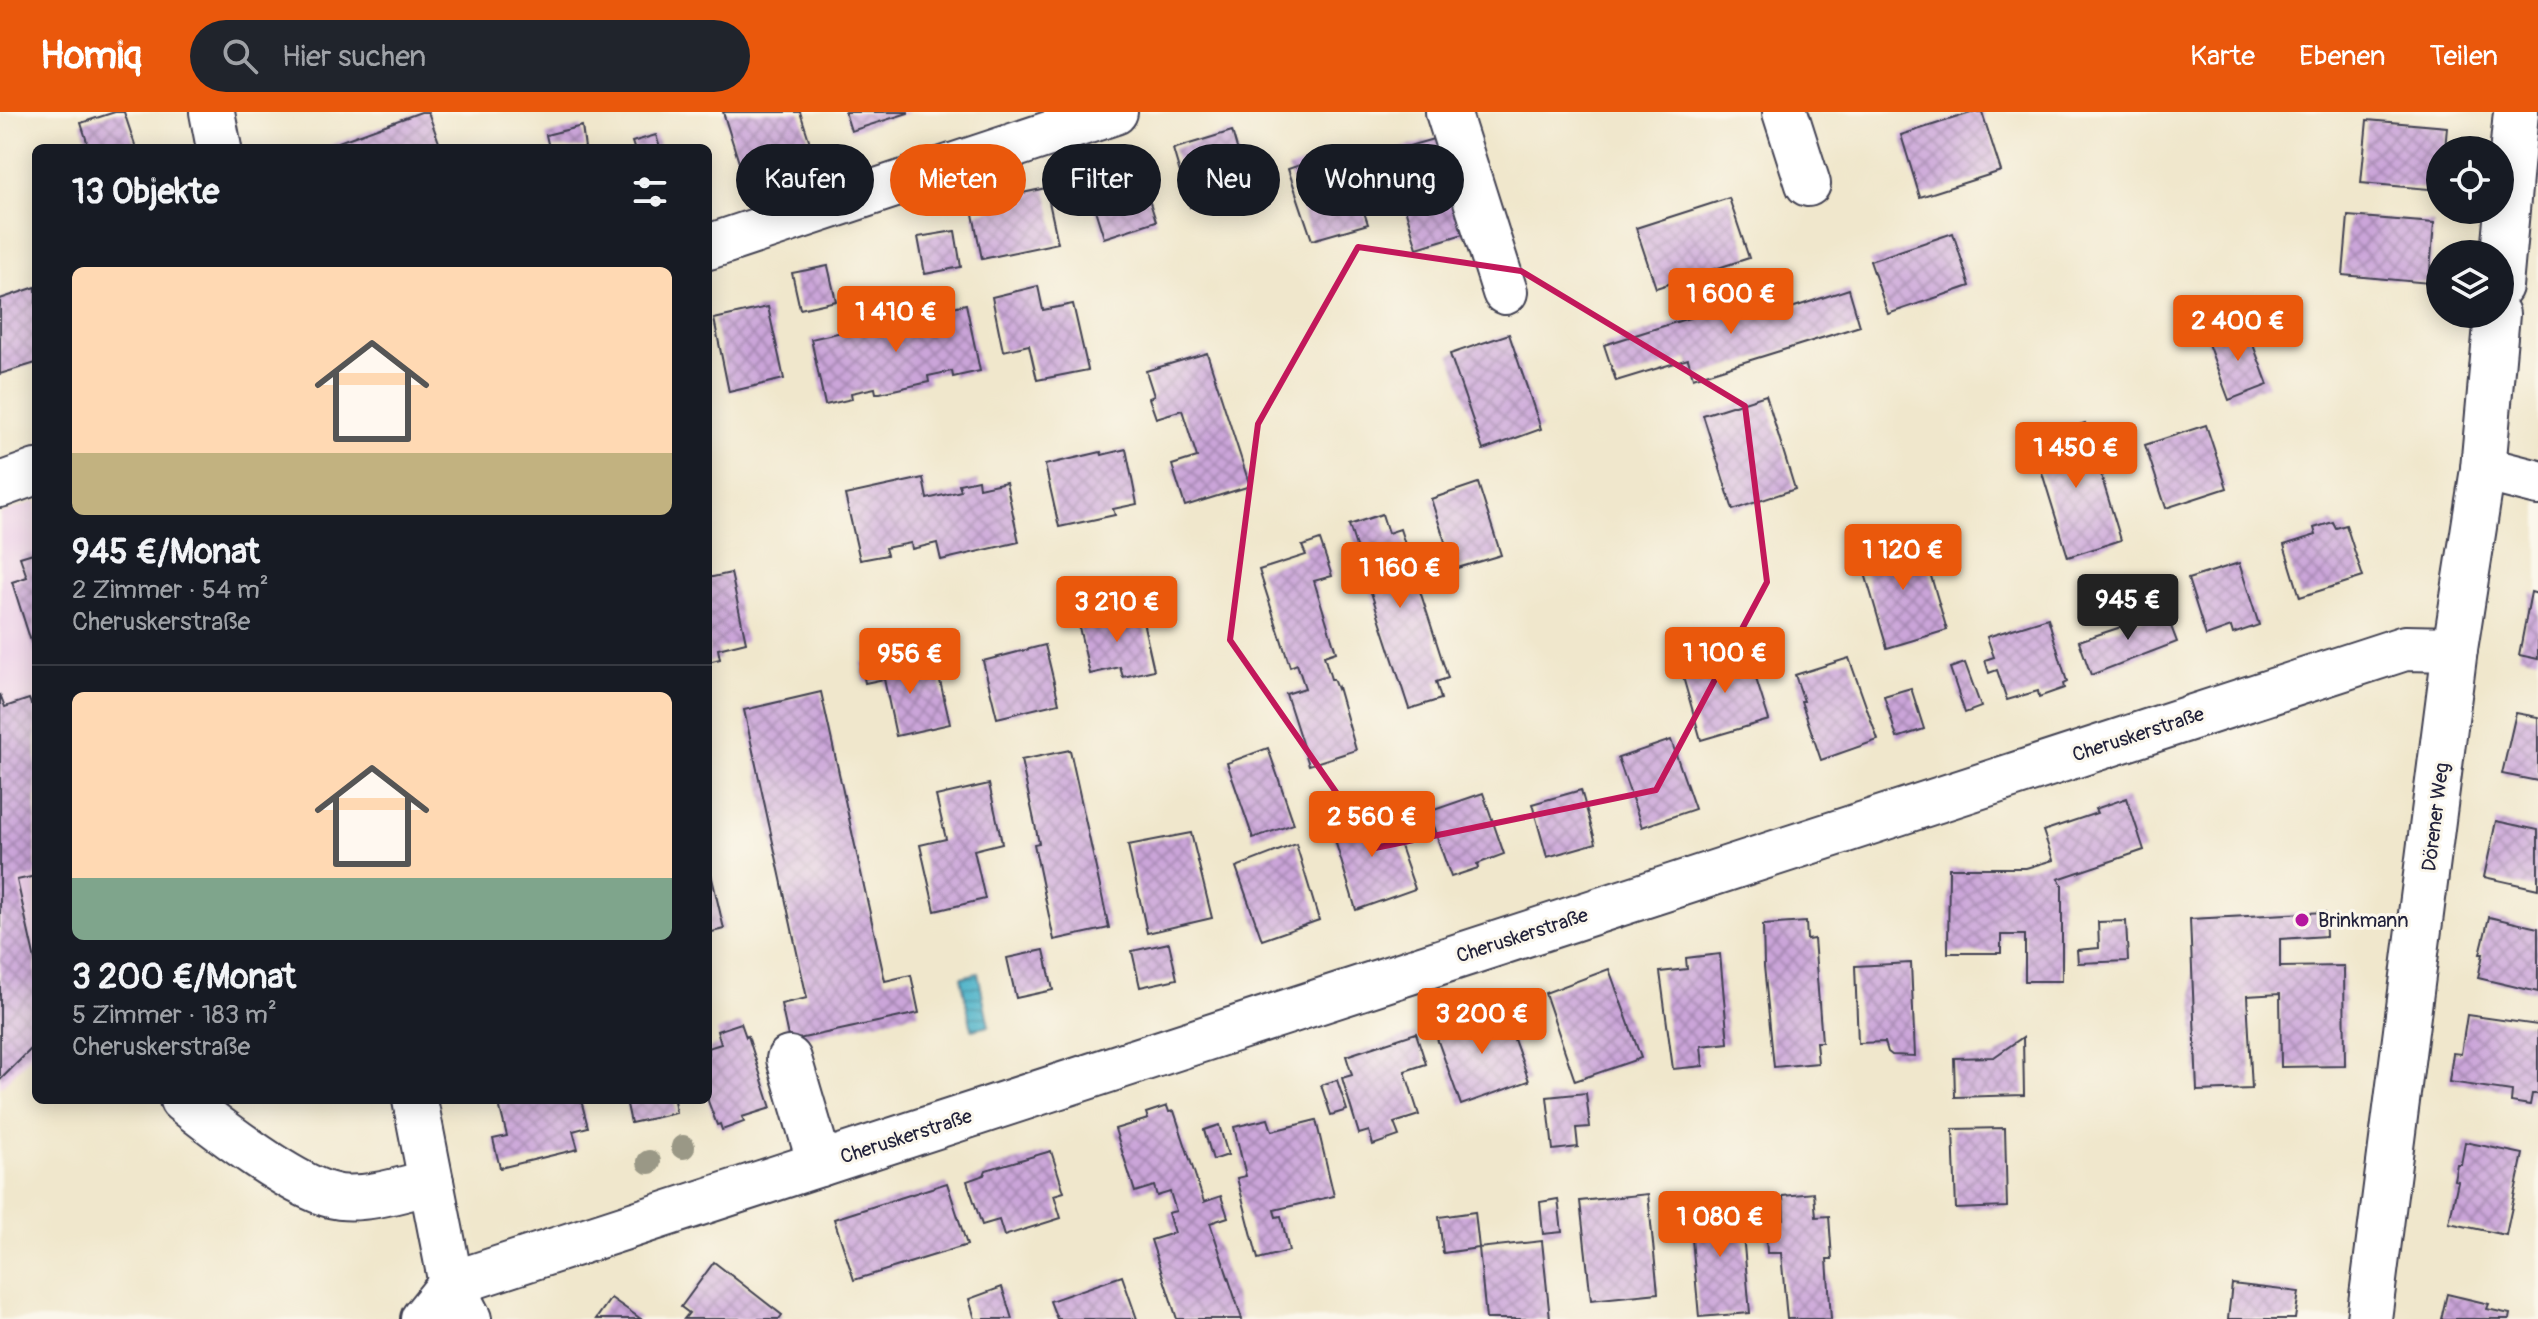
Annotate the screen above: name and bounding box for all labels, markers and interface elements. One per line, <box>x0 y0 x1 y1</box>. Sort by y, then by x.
search box <box>190 20 750 92</box>
text: Homiq <box>40 32 142 80</box>
icon: search <box>218 34 262 78</box>
text: Hier suchen <box>282 38 426 75</box>
text: Karte <box>2190 39 2255 74</box>
text: Ebenen <box>2299 39 2386 74</box>
text: Teilen <box>2430 39 2498 74</box>
map controls <box>2426 136 2514 328</box>
button: locate <box>2426 136 2514 224</box>
chip: Kaufen <box>736 144 874 216</box>
chip: Mieten <box>890 144 1026 216</box>
chip: Filter <box>1042 144 1161 216</box>
chip: Neu <box>1177 144 1280 216</box>
chip: Wohnung <box>1296 144 1464 216</box>
icon: filters <box>628 170 672 214</box>
text: 13 Objekte <box>72 171 219 214</box>
button: layers <box>2426 240 2514 328</box>
pin: 1 600 € <box>1657 268 1805 336</box>
text: 1 600 € <box>1686 278 1776 310</box>
pin: 1 410 € <box>822 286 970 354</box>
pin: 2 400 € <box>2164 295 2312 363</box>
text: 1 410 € <box>855 296 937 328</box>
text: 2 400 € <box>2191 305 2285 337</box>
icon: home <box>300 319 444 463</box>
pin: 1 450 € <box>2002 422 2150 490</box>
text: 1 450 € <box>2033 432 2119 464</box>
pin: 1 120 € <box>1829 524 1977 592</box>
text: 945 €/Monat <box>72 531 260 574</box>
text: 1 120 € <box>1862 534 1944 566</box>
pin: 1 160 € <box>1326 542 1474 610</box>
text: 1 160 € <box>1359 552 1441 584</box>
text: 2 Zimmer · 54 m² <box>72 574 269 606</box>
pin: 945 € <box>2072 574 2184 642</box>
pin: 3 210 € <box>1043 576 1191 644</box>
text: 945 € <box>2095 584 2161 616</box>
text: 3 210 € <box>1074 586 1160 618</box>
text: Cheruskerstraße <box>72 606 250 638</box>
pin: 1 100 € <box>1651 627 1799 695</box>
pin: 956 € <box>854 628 966 696</box>
text: 1 100 € <box>1683 637 1767 669</box>
text: 956 € <box>877 638 943 670</box>
street label: Cheruskerstraße <box>2069 701 2207 768</box>
icon: home <box>300 744 444 888</box>
street label: Dörener Weg <box>2416 761 2455 873</box>
pin: 2 560 € <box>1298 791 1446 859</box>
text: 2 560 € <box>1327 801 1417 833</box>
street label: Cheruskerstraße <box>1453 902 1591 969</box>
place label: Brinkmann <box>2318 908 2409 933</box>
marker: Brinkmann <box>2293 911 2311 929</box>
text: 3 200 €/Monat <box>72 956 296 999</box>
pin: 3 200 € <box>1408 988 1556 1056</box>
text: 3 200 € <box>1435 998 1529 1030</box>
text: 5 Zimmer · 183 m² <box>72 999 277 1031</box>
text: Cheruskerstraße <box>72 1031 250 1063</box>
street label: Cheruskerstraße <box>837 1103 975 1170</box>
pin: 1 080 € <box>1646 1191 1794 1259</box>
text: 1 080 € <box>1676 1201 1764 1233</box>

